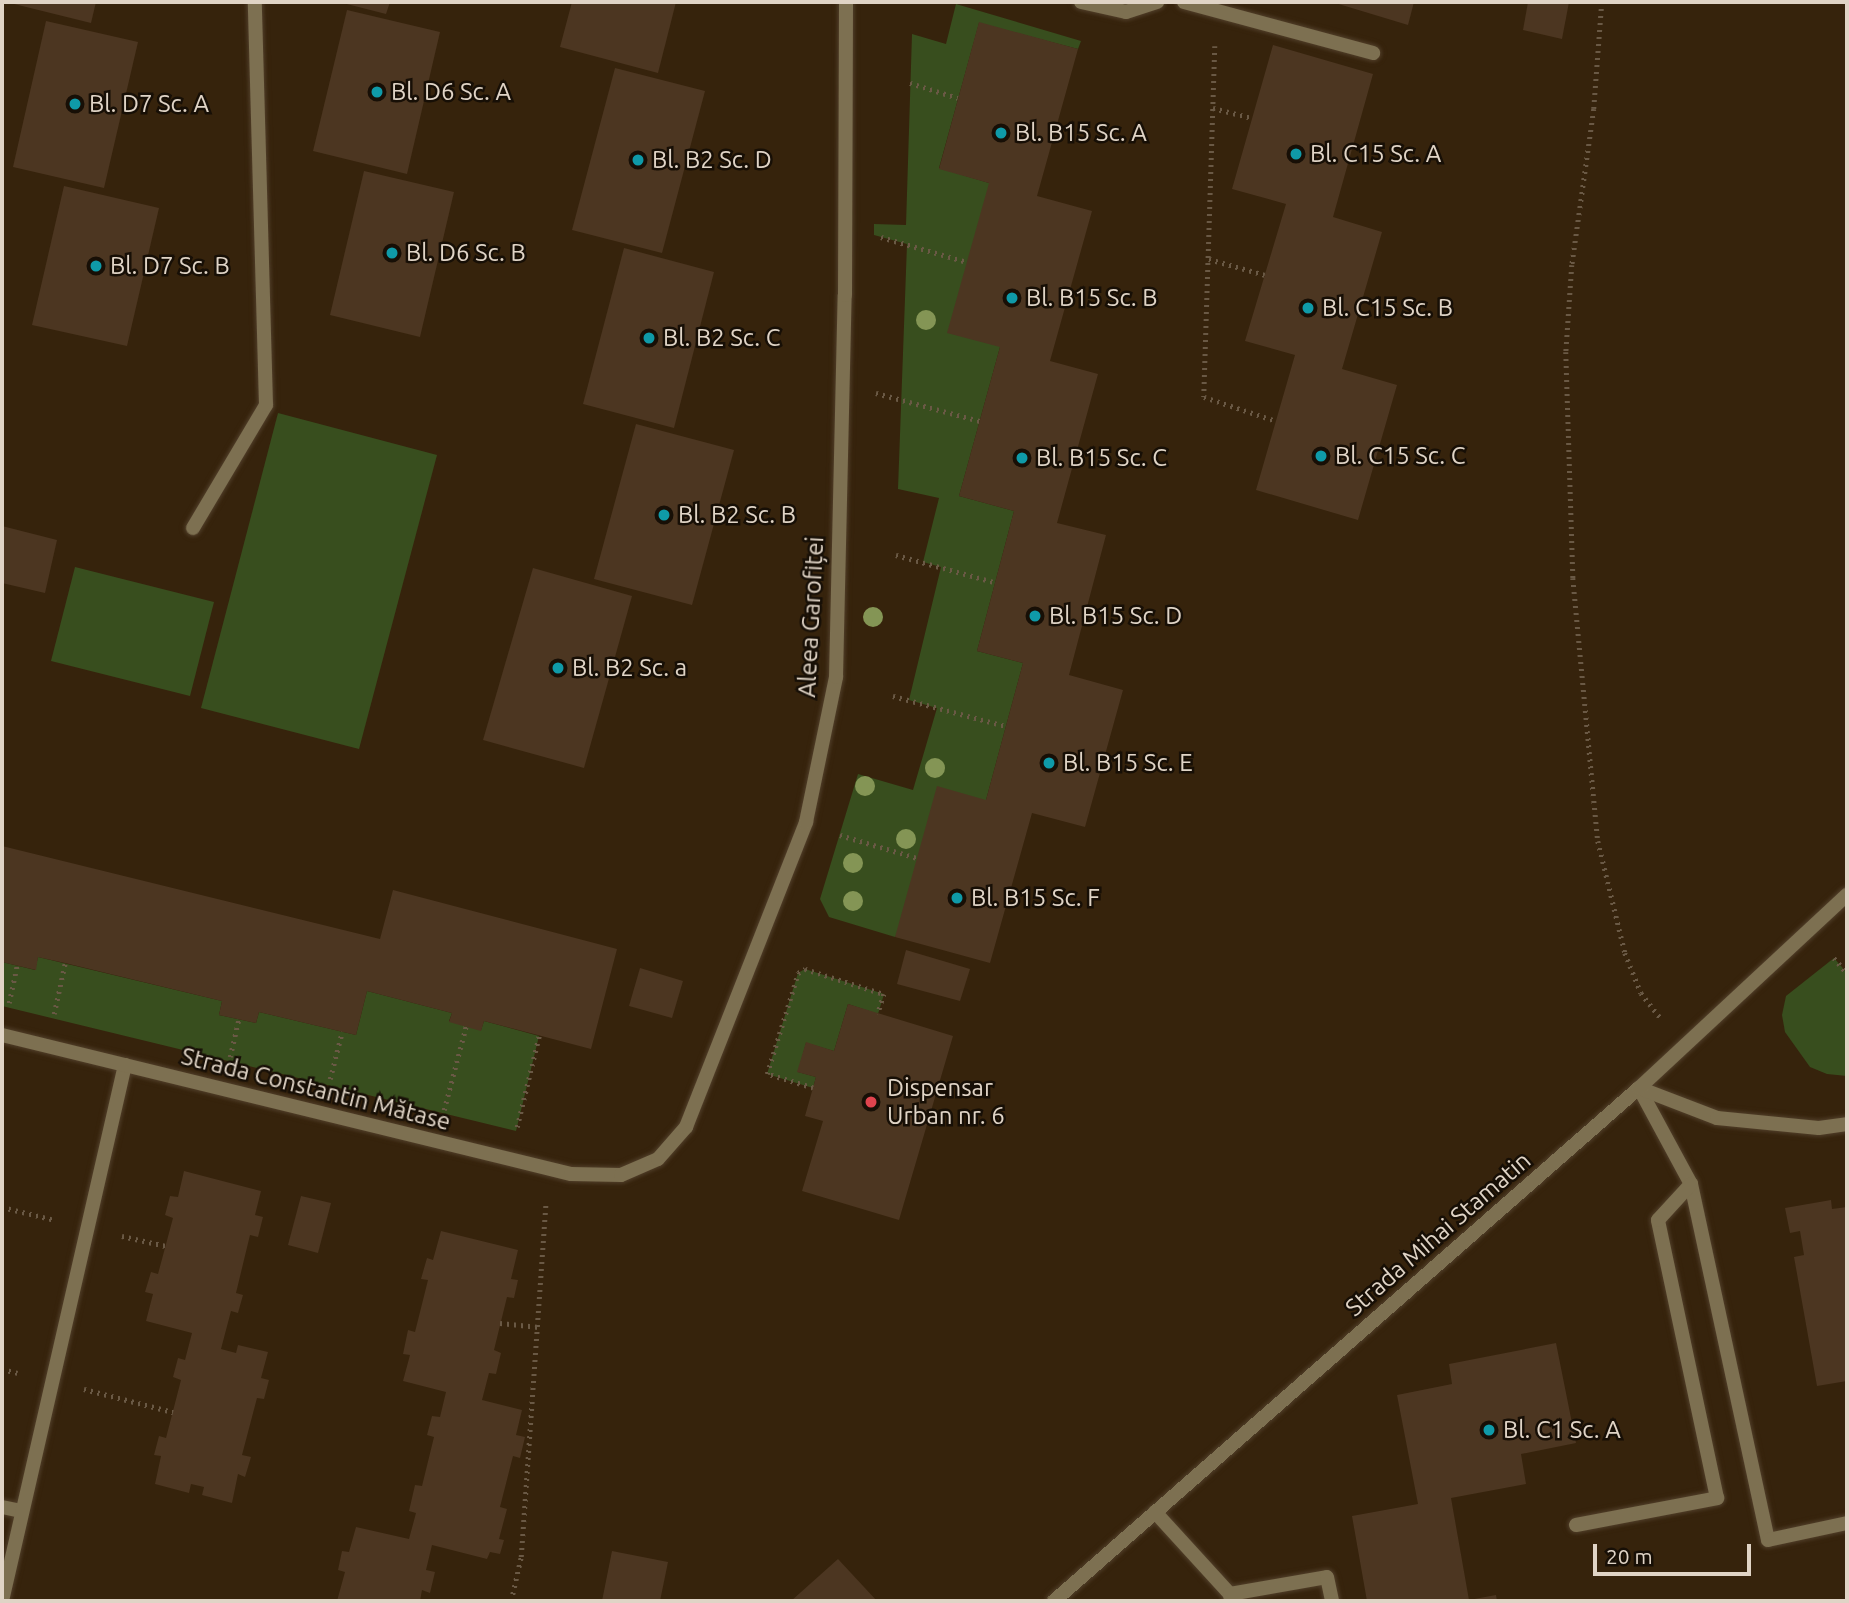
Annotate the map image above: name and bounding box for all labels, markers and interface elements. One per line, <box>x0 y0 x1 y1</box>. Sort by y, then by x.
place label: Bl. D6 Sc. A <box>391 78 511 106</box>
marker: Bl. D6 Sc. A <box>369 84 385 100</box>
place label: Bl. D7 Sc. A <box>89 90 209 118</box>
marker: Bl. D7 Sc. A <box>67 96 83 112</box>
place label: Bl. B15 Sc. A <box>1015 119 1147 147</box>
marker: Bl. B15 Sc. A <box>993 125 1009 141</box>
place label: Bl. C15 Sc. A <box>1310 140 1441 168</box>
place label: Bl. B2 Sc. D <box>652 146 772 174</box>
marker: Bl. C15 Sc. A <box>1288 146 1304 162</box>
marker: Bl. B2 Sc. D <box>630 152 646 168</box>
place label: Bl. D6 Sc. B <box>406 239 526 267</box>
marker: Bl. D6 Sc. B <box>384 245 400 261</box>
place label: Bl. D7 Sc. B <box>110 252 230 280</box>
marker: Bl. D7 Sc. B <box>88 258 104 274</box>
place label: Bl. B15 Sc. B <box>1026 284 1157 312</box>
marker: Bl. B15 Sc. B <box>1004 290 1020 306</box>
place label: Bl. C15 Sc. B <box>1322 294 1453 322</box>
marker: Bl. C15 Sc. B <box>1300 300 1316 316</box>
place label: Bl. B2 Sc. C <box>663 324 780 352</box>
marker: Bl. B2 Sc. C <box>641 330 657 346</box>
place label: Bl. C15 Sc. C <box>1335 442 1465 470</box>
place label: Bl. B15 Sc. C <box>1036 444 1167 472</box>
marker: Bl. C15 Sc. C <box>1313 448 1329 464</box>
marker: Bl. B15 Sc. C <box>1014 450 1030 466</box>
place label: Bl. B2 Sc. B <box>678 501 796 529</box>
marker: Bl. B2 Sc. B <box>656 507 672 523</box>
street label: Aleea Garofiței <box>792 536 830 698</box>
place label: Bl. B15 Sc. D <box>1049 602 1182 630</box>
marker: Bl. B15 Sc. D <box>1027 608 1043 624</box>
place label: Bl. B2 Sc. a <box>572 654 687 682</box>
marker: Bl. B2 Sc. a <box>550 660 566 676</box>
place label: Bl. B15 Sc. E <box>1063 749 1193 777</box>
marker: Bl. B15 Sc. E <box>1041 755 1057 771</box>
place label: Bl. B15 Sc. F <box>971 884 1100 912</box>
marker: Bl. B15 Sc. F <box>949 890 965 906</box>
street label: Strada Constantin Mătase <box>178 1042 454 1136</box>
place label: Dispensar Urban nr. 6 <box>887 1074 1005 1130</box>
marker: Dispensar Urban nr. 6 <box>861 1092 881 1112</box>
street label: Strada Mihai Stamatin <box>1340 1146 1536 1322</box>
place label: Bl. C1 Sc. A <box>1503 1416 1621 1444</box>
marker: Bl. C1 Sc. A <box>1481 1422 1497 1438</box>
scale bar <box>1597 1530 1755 1574</box>
text: 20 m <box>1606 1544 1653 1568</box>

